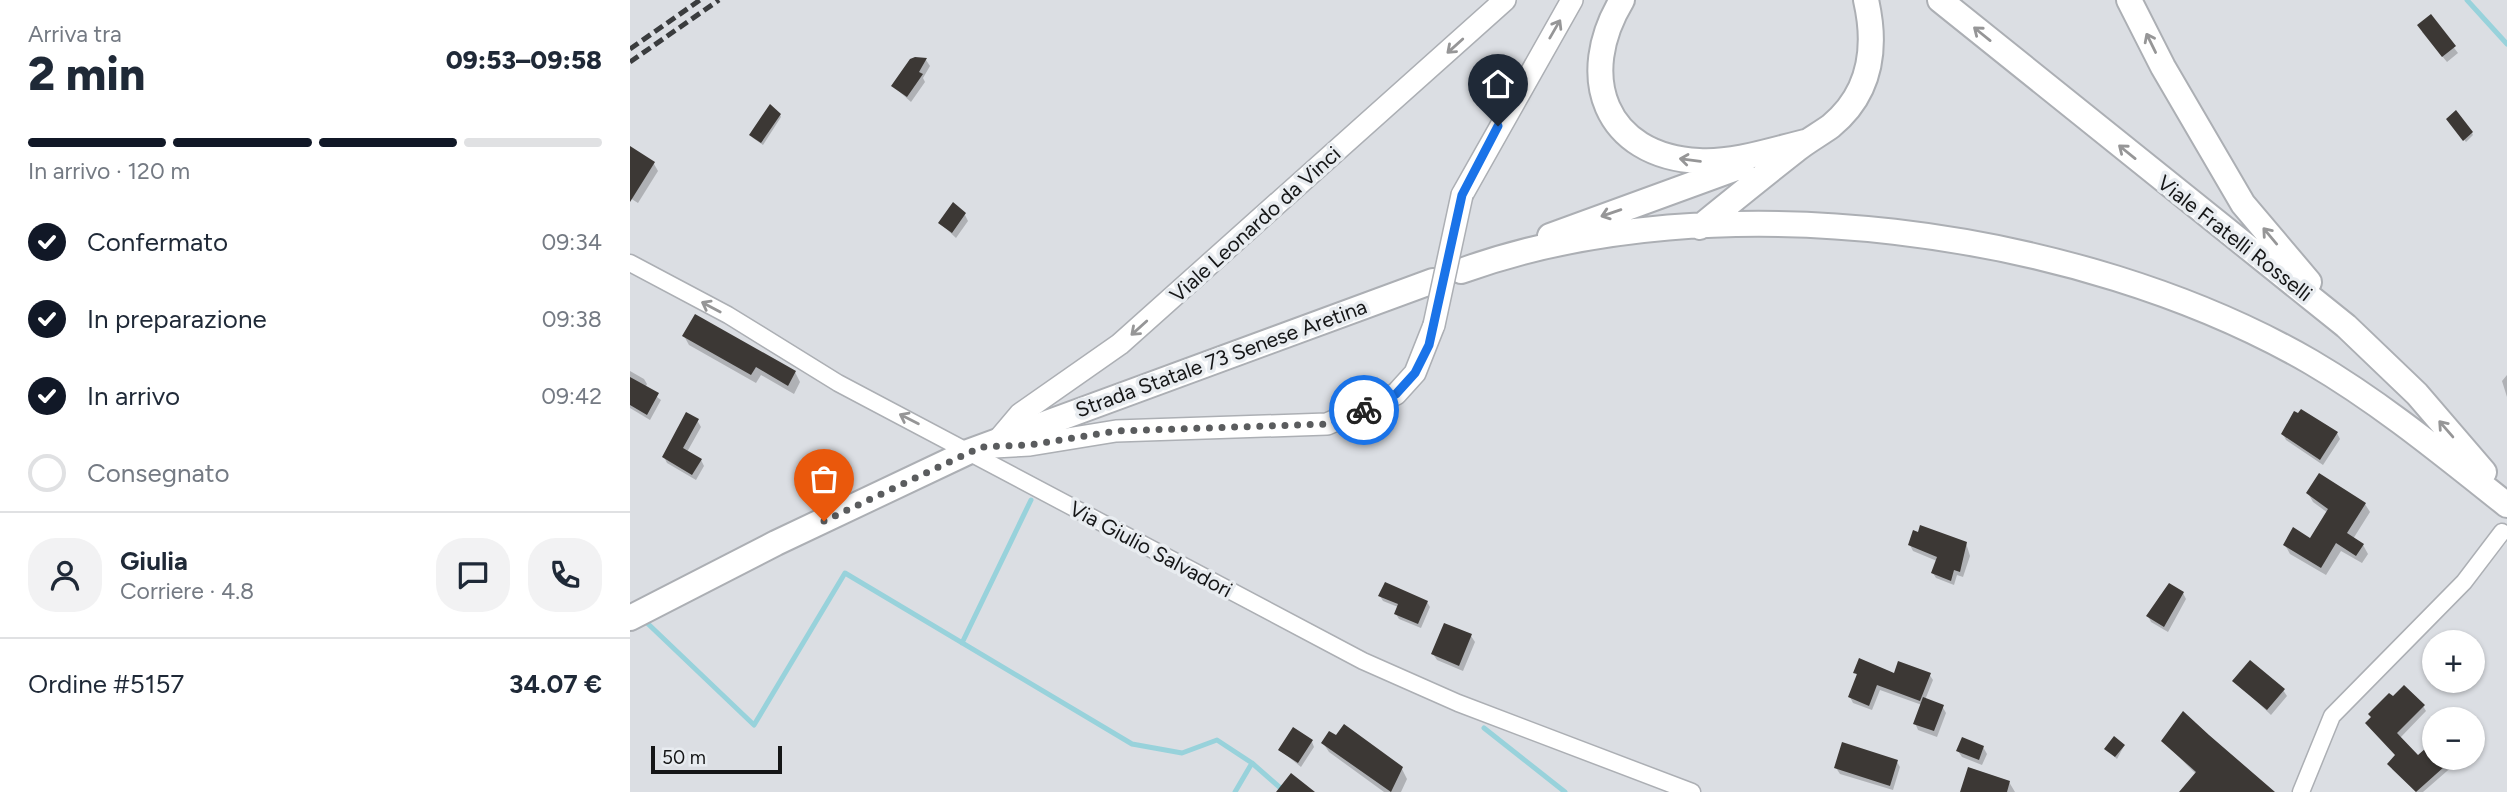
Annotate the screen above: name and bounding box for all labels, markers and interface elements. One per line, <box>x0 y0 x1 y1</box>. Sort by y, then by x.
text: Arriva tra <box>28 20 122 48</box>
one-way arrow <box>1548 20 1562 40</box>
one-way arrow <box>1973 27 1992 42</box>
one-way arrow <box>2143 33 2157 54</box>
one-way arrow <box>1446 37 1464 53</box>
text: 09:53–09:58 <box>446 44 602 76</box>
text: 2 min <box>28 46 145 102</box>
pin <box>1468 54 1528 126</box>
icon: home <box>1479 65 1517 103</box>
street label: Viale Leonardo da Vinci <box>1165 141 1345 307</box>
one-way arrow <box>2119 144 2137 160</box>
one-way arrow <box>1679 153 1702 166</box>
text: In arrivo · 120 m <box>28 157 190 185</box>
street label: Viale Fratelli Rosselli <box>2153 170 2317 306</box>
one-way arrow <box>1600 208 1622 220</box>
icon: check <box>28 223 66 261</box>
text: Confermato <box>87 226 228 258</box>
text: 09:34 <box>542 228 602 256</box>
one-way arrow <box>2262 228 2278 246</box>
street label: Strada Statale 73 Senese Aretina <box>1072 294 1370 422</box>
icon: check <box>28 300 66 338</box>
one-way arrow <box>701 300 722 313</box>
text: In preparazione <box>87 303 267 335</box>
text: 09:38 <box>542 305 602 333</box>
one-way arrow <box>1130 319 1148 335</box>
courier <box>1329 375 1399 445</box>
icon: check <box>28 377 66 415</box>
text: In arrivo <box>87 380 180 412</box>
text: 09:42 <box>541 382 602 410</box>
icon: bike <box>1345 391 1383 429</box>
one-way arrow <box>899 412 920 426</box>
one-way arrow <box>2438 420 2454 438</box>
pin <box>794 449 854 521</box>
text: Consegnato <box>87 457 230 489</box>
icon: bag <box>805 460 843 498</box>
street label: Via Giulio Salvadori <box>1065 496 1237 602</box>
button: person <box>28 538 102 612</box>
button: chat <box>436 538 510 612</box>
button: phone <box>528 538 602 612</box>
text: Giulia <box>120 545 188 577</box>
text: Corriere · 4.8 <box>120 577 254 605</box>
map controls <box>2422 630 2485 770</box>
button: + <box>2422 630 2485 693</box>
text: Ordine #5157 <box>28 668 184 700</box>
text: 34.07 € <box>509 668 602 700</box>
button: − <box>2422 707 2485 770</box>
scale bar <box>651 743 782 775</box>
text: 50 m <box>662 746 706 769</box>

